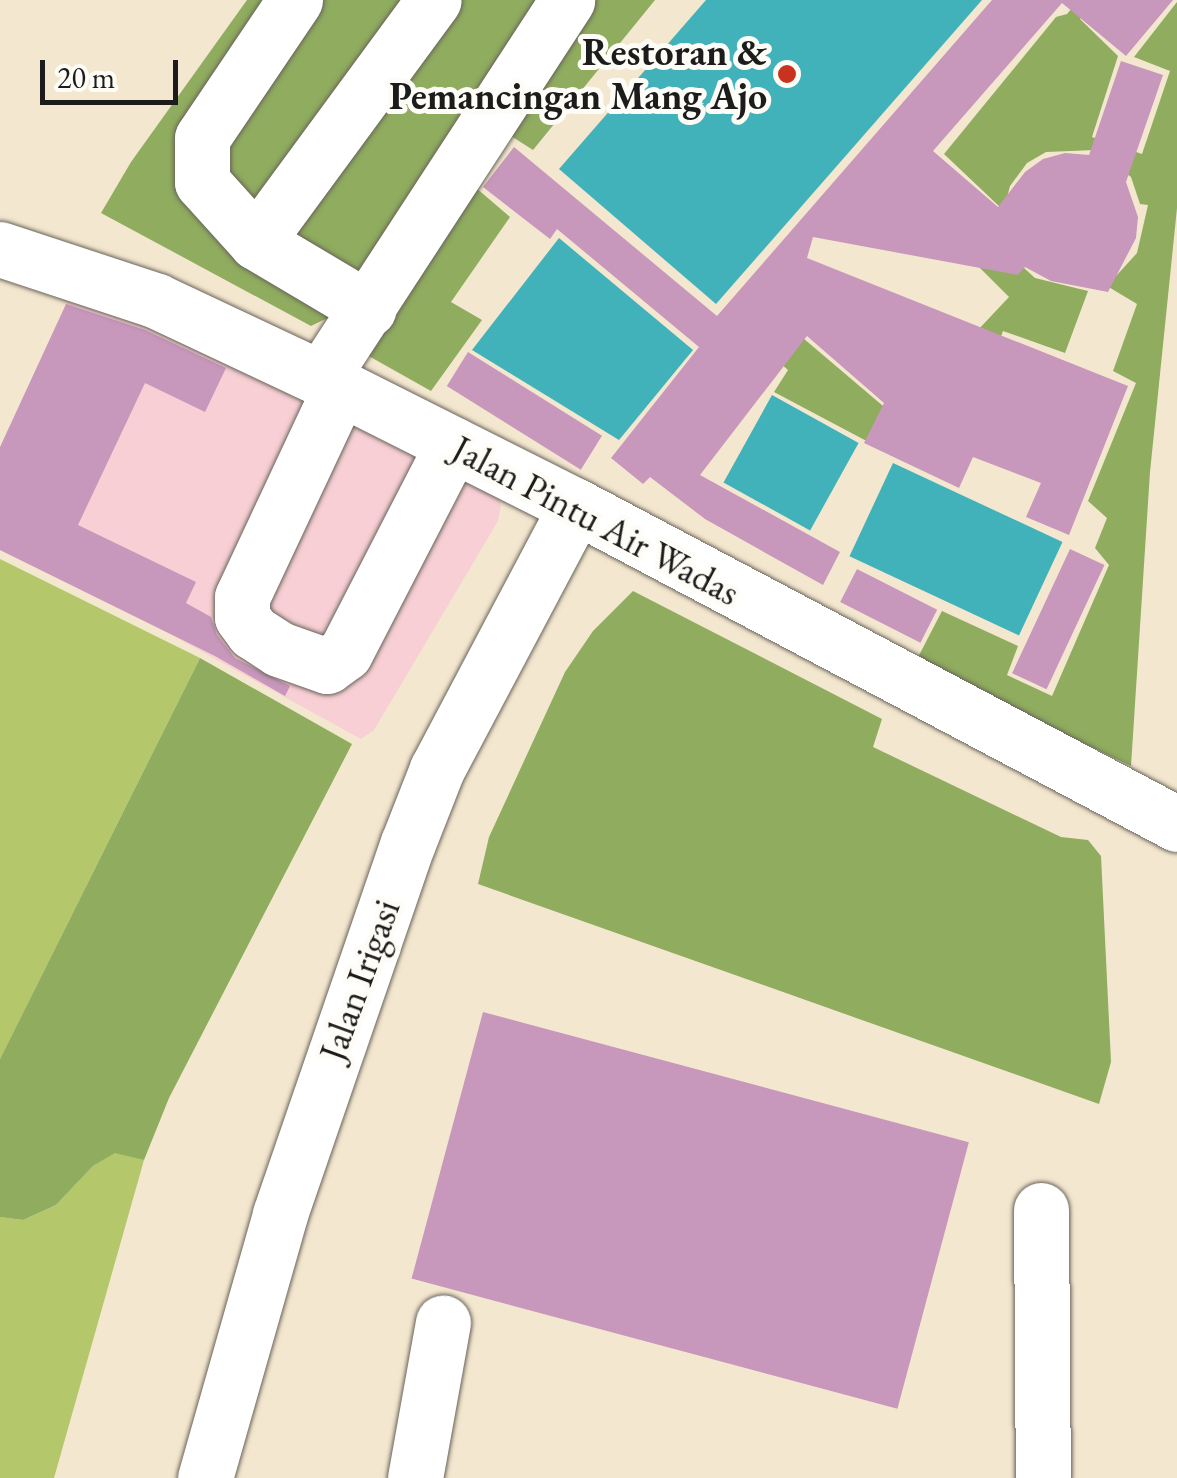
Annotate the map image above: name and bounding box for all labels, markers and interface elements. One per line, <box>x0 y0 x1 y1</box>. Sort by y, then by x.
place label: Restoran & Pemancingan Mang Ajo <box>389 29 767 118</box>
scale bar <box>45 40 182 102</box>
text: 20 m <box>57 58 115 97</box>
marker: Restoran & Pemancingan Mang Ajo <box>776 63 798 85</box>
street label: Jalan Pintu Air Wadas <box>445 425 747 615</box>
street label: Jalan Irigasi <box>309 893 409 1067</box>

